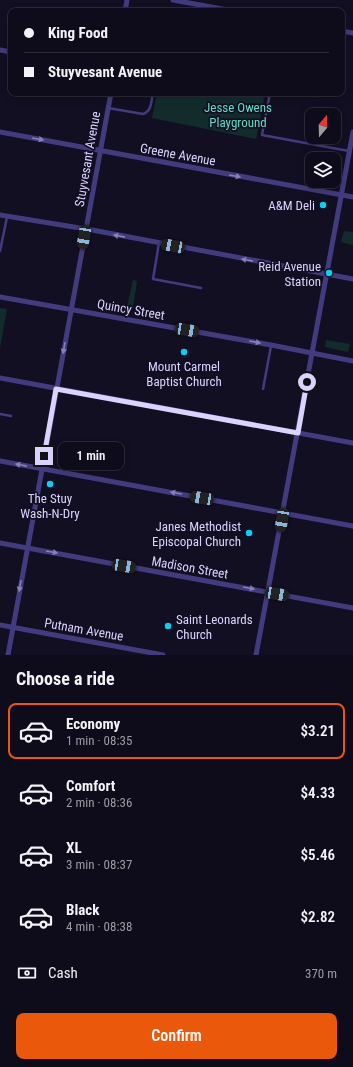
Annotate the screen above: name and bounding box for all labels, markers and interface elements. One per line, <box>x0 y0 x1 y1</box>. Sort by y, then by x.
text: King Food <box>48 24 108 42</box>
text: Stuyvesant Avenue <box>48 63 162 81</box>
park label: Jesse Owens Playground <box>204 100 272 130</box>
north arrow <box>305 108 341 144</box>
map controls <box>305 108 341 188</box>
street label: Stuyvesant Avenue <box>72 110 103 208</box>
one-way arrow <box>32 137 44 143</box>
street label: Greene Avenue <box>139 140 217 169</box>
button: layers <box>305 152 341 188</box>
one-way arrow <box>229 173 241 179</box>
place label: A&M Deli <box>268 198 315 213</box>
marker: A&M Deli <box>318 200 328 210</box>
car <box>76 224 92 250</box>
one-way arrow <box>113 232 126 238</box>
car <box>160 238 186 254</box>
one-way arrow <box>241 256 253 262</box>
place label: Reid Avenue Station <box>258 259 321 289</box>
marker: Reid Avenue Station <box>324 268 334 278</box>
street label: Quincy Street <box>96 296 166 323</box>
car <box>174 322 200 338</box>
one-way arrow <box>249 339 261 345</box>
one-way arrow <box>61 342 67 354</box>
marker: Mount Carmel Baptist Church <box>179 347 189 357</box>
place label: Mount Carmel Baptist Church <box>146 359 222 389</box>
route start <box>298 373 316 391</box>
callout: 1 min <box>58 442 124 470</box>
route end <box>35 447 53 465</box>
text: 1 min <box>77 448 105 463</box>
one-way arrow <box>14 461 27 467</box>
marker: The Stuy Wash-N-Dry <box>45 479 55 489</box>
one-way arrow <box>170 490 182 496</box>
car <box>189 490 215 506</box>
place label: The Stuy Wash-N-Dry <box>20 491 80 521</box>
car <box>274 507 290 533</box>
place label: Janes Methodist Episcopal Church <box>152 519 241 549</box>
marker: Janes Methodist Episcopal Church <box>244 528 254 538</box>
one-way arrow <box>46 550 58 556</box>
street label: Madison Street <box>150 553 230 582</box>
car <box>111 558 137 574</box>
one-way arrow <box>17 580 23 592</box>
one-way arrow <box>243 586 255 592</box>
car <box>264 586 290 602</box>
place label: Saint Leonards Church <box>176 612 253 642</box>
street label: Putnam Avenue <box>43 615 125 644</box>
marker: Saint Leonards Church <box>163 621 173 631</box>
text: Choose a ride <box>16 668 115 689</box>
icon: car <box>18 713 54 749</box>
text: Economy <box>66 715 120 733</box>
text: $3.21 <box>301 722 335 740</box>
text: 1 min · 08:35 <box>66 733 132 748</box>
icon: car <box>18 775 54 811</box>
text: Comfort <box>66 777 115 795</box>
text: $4.33 <box>301 784 335 802</box>
text: 2 min · 08:36 <box>66 795 132 810</box>
icon: car <box>18 837 54 873</box>
text: XL <box>66 839 82 857</box>
text: $5.46 <box>301 846 335 864</box>
text: 3 min · 08:37 <box>66 857 132 872</box>
icon: car <box>18 899 54 935</box>
text: Black <box>66 901 99 919</box>
text: $2.82 <box>301 908 335 926</box>
text: 4 min · 08:38 <box>66 919 132 934</box>
icon: cash <box>16 962 38 984</box>
text: Cash <box>48 964 78 982</box>
text: 370 m <box>305 966 337 981</box>
button: Confirm <box>16 1013 337 1059</box>

